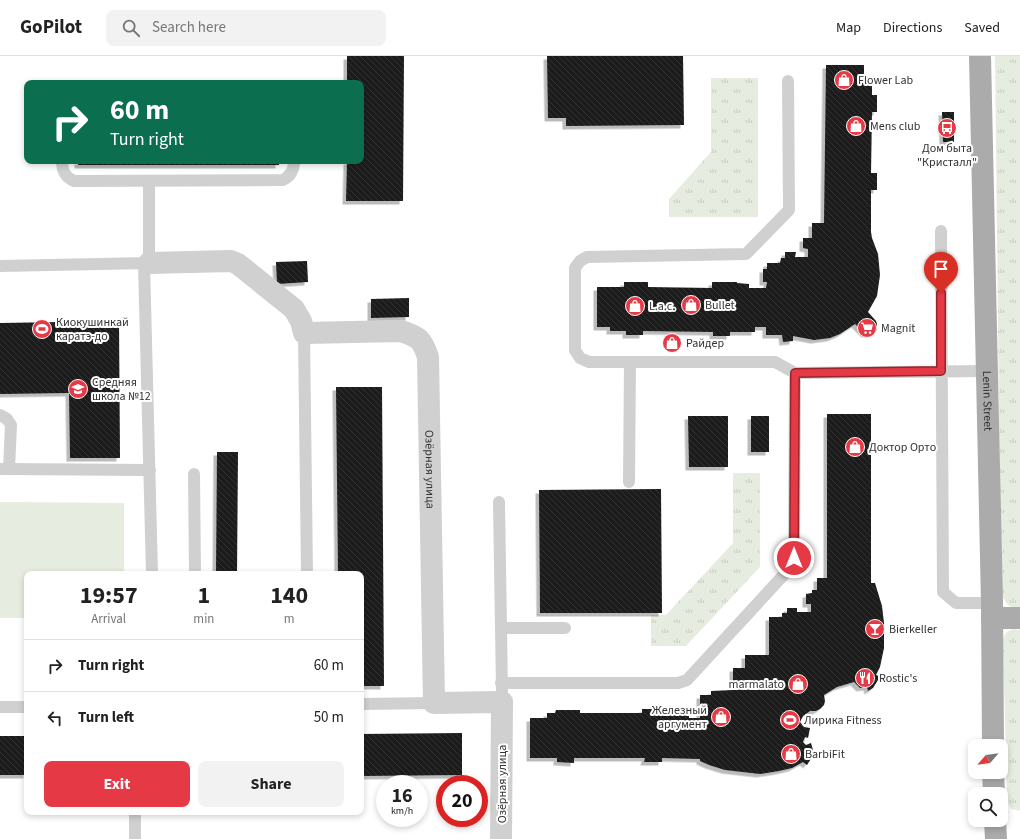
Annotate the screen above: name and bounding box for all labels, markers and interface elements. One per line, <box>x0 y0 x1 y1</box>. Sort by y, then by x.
search box <box>106 10 386 46</box>
text: GoPilot <box>20 14 82 41</box>
icon: search <box>120 17 142 39</box>
text: Search here <box>152 17 226 38</box>
text: Map <box>836 18 861 38</box>
text: Directions <box>883 18 942 38</box>
text: Saved <box>964 18 1000 38</box>
shop icon: Flower Lab <box>833 69 855 91</box>
place label: Flower Lab <box>858 72 913 89</box>
text: 60 m <box>110 90 169 130</box>
icon: right <box>44 96 96 148</box>
shop icon: Mens club <box>845 115 867 137</box>
bus stop icon: Дом быта "Кристалл" <box>936 117 958 139</box>
place label: Mens club <box>870 118 921 135</box>
text: Turn right <box>110 127 184 152</box>
place label: Дом быта "Кристалл" <box>917 140 977 171</box>
pin <box>924 252 958 293</box>
icon: arrive <box>930 258 952 280</box>
shop icon: Bullet <box>680 294 702 316</box>
shop icon: L.a.c. <box>624 295 646 317</box>
place label: Bullet <box>705 297 735 314</box>
place label: L.a.c. <box>649 298 675 315</box>
place label: Киокушинкай каратэ-до <box>56 314 129 345</box>
supermarket icon: Magnit <box>856 317 878 339</box>
sports icon: Киокушинкай каратэ-до <box>31 318 53 340</box>
place label: Magnit <box>881 320 915 337</box>
shop icon: Райдер <box>661 332 683 354</box>
place label: Райдер <box>686 335 724 352</box>
street label: Lenin Street <box>978 371 996 431</box>
place label: Средняя школа №12 <box>92 374 151 405</box>
school or university icon: Средняя школа №12 <box>67 378 89 400</box>
street label: Озёрная улица <box>420 430 439 509</box>
shop icon: Доктор Орто <box>844 436 866 458</box>
place label: Доктор Орто <box>869 439 936 456</box>
position arrow <box>773 537 815 579</box>
text: 19:57 <box>80 578 138 613</box>
text: 1 <box>198 578 210 613</box>
text: 140 <box>270 578 308 613</box>
text: Arrival <box>91 610 126 628</box>
text: min <box>193 610 214 628</box>
text: m <box>284 610 295 628</box>
bar icon: Bierkeller <box>864 618 886 640</box>
place label: Bierkeller <box>889 621 938 638</box>
icon: right <box>44 655 66 677</box>
text: Turn right <box>78 655 144 676</box>
text: 60 m <box>314 655 344 676</box>
restaurant icon: Rostic's <box>854 667 876 689</box>
place label: Rostic's <box>879 670 917 687</box>
shop icon: marmalato <box>787 673 809 695</box>
place label: marmalato <box>729 676 784 693</box>
place label: Железный аргумент <box>652 702 707 733</box>
shop icon: Железный аргумент <box>710 706 732 728</box>
icon: left <box>44 707 66 729</box>
text: Turn left <box>78 707 134 728</box>
text: 50 m <box>314 707 344 728</box>
sports icon: Лирика Fitness <box>779 709 801 731</box>
place label: Лирика Fitness <box>804 712 882 729</box>
north arrow <box>968 739 1008 779</box>
map controls <box>968 739 1008 827</box>
shop icon: BarbiFit <box>780 743 802 765</box>
street label: Озёрная улица <box>494 745 511 823</box>
place label: BarbiFit <box>805 746 845 763</box>
button: Exit <box>44 761 190 807</box>
button: Share <box>198 761 344 807</box>
speed limit sign: 20 <box>436 775 488 827</box>
text: 16 <box>391 782 413 810</box>
button: search <box>968 787 1008 827</box>
text: km/h <box>391 804 413 818</box>

